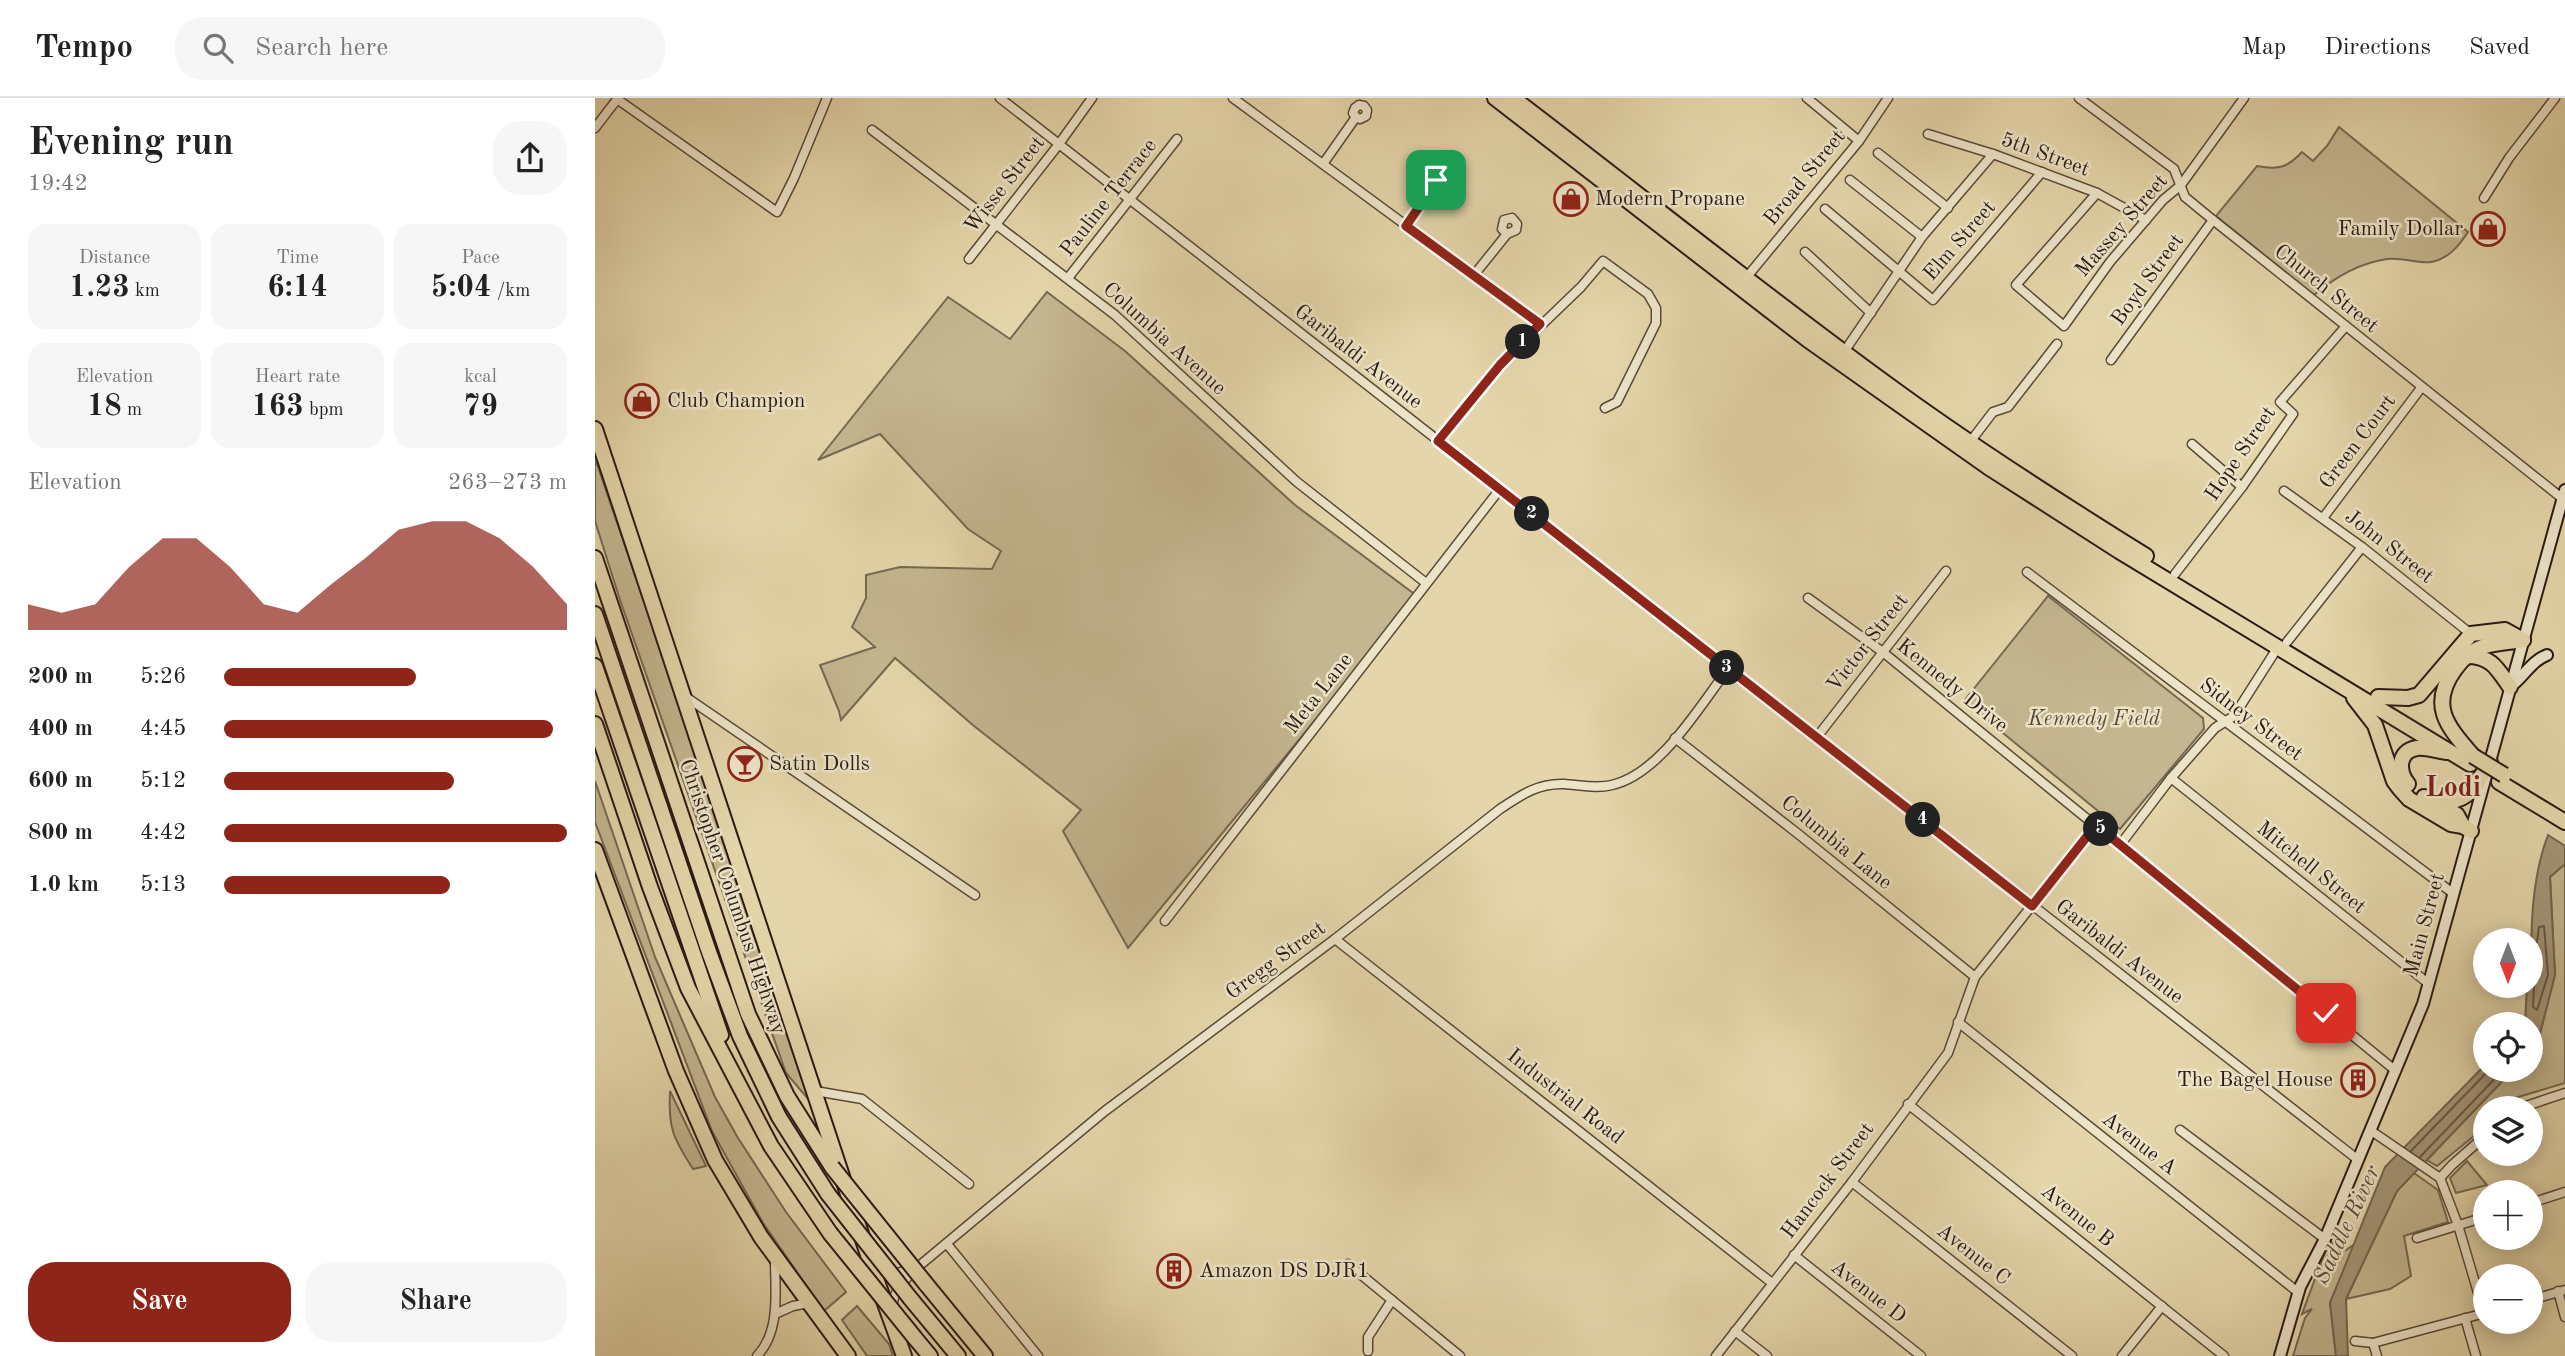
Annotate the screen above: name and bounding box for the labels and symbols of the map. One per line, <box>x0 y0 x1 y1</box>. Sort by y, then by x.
street label: Broad Street <box>1760 126 1850 230</box>
street label: 5th Street <box>1998 129 2092 181</box>
street label: Wisse Street <box>961 133 1049 237</box>
street label: Pauline Terrace <box>1057 135 1161 261</box>
pin <box>1406 150 1466 210</box>
street label: Massey Street <box>2072 171 2172 281</box>
shop icon: Modern Propane <box>1552 180 1590 218</box>
place label: Modern Propane <box>1595 189 1745 210</box>
street label: Elm Street <box>1920 197 2000 285</box>
shop icon: Family Dollar <box>2469 210 2507 248</box>
place label: Family Dollar <box>2338 219 2463 240</box>
street label: Boyd Street <box>2108 230 2188 330</box>
street label: Church Street <box>2270 241 2382 337</box>
street label: Columbia Avenue <box>1098 279 1230 399</box>
street label: Garibaldi Avenue <box>1290 301 1426 413</box>
pin: 1 <box>1506 324 1541 360</box>
shop icon: Club Champion <box>623 382 661 420</box>
place label: Club Champion <box>667 391 805 412</box>
street label: Green Court <box>2316 391 2400 493</box>
street label: Hope Street <box>2202 403 2280 505</box>
pin: 2 <box>1515 496 1549 532</box>
street label: John Street <box>2341 506 2437 588</box>
street label: Victor Street <box>1823 590 1913 696</box>
street label: Kennedy Drive <box>1892 635 2012 737</box>
street label: Meta Lane <box>1281 650 1357 738</box>
pin: 3 <box>1709 650 1745 686</box>
street label: Sidney Street <box>2195 675 2307 765</box>
park label: Kennedy Field <box>2027 709 2161 730</box>
bar icon: Satin Dolls <box>726 745 764 783</box>
place label: Satin Dolls <box>769 754 870 775</box>
street label: Christopher Columbus Highway <box>675 757 789 1037</box>
district label: Lodi <box>2425 775 2481 803</box>
street label: Columbia Lane <box>1776 792 1896 894</box>
pin: 4 <box>1905 802 1941 838</box>
pin: 5 <box>2083 812 2119 846</box>
street label: Mitchell Street <box>2252 818 2370 918</box>
street label: Main Street <box>2401 871 2449 979</box>
street label: Garibaldi Avenue <box>2051 896 2187 1008</box>
street label: Gregg Street <box>1222 918 1330 1004</box>
north arrow <box>2473 928 2543 998</box>
pin <box>2296 983 2356 1043</box>
street label: Industrial Road <box>1503 1045 1627 1149</box>
building icon: The Bagel House <box>2339 1061 2377 1099</box>
place label: The Bagel House <box>2177 1070 2333 1091</box>
street label: Avenue A <box>2098 1108 2180 1180</box>
street label: Hancock Street <box>1778 1119 1878 1243</box>
water label: Saddle River <box>2310 1161 2385 1288</box>
street label: Avenue B <box>2037 1180 2117 1252</box>
street label: Avenue C <box>1932 1220 2014 1290</box>
building icon: Amazon DS DJR1 <box>1155 1252 1193 1290</box>
street label: Avenue D <box>1826 1256 1910 1328</box>
place label: Amazon DS DJR1 <box>1199 1261 1369 1282</box>

